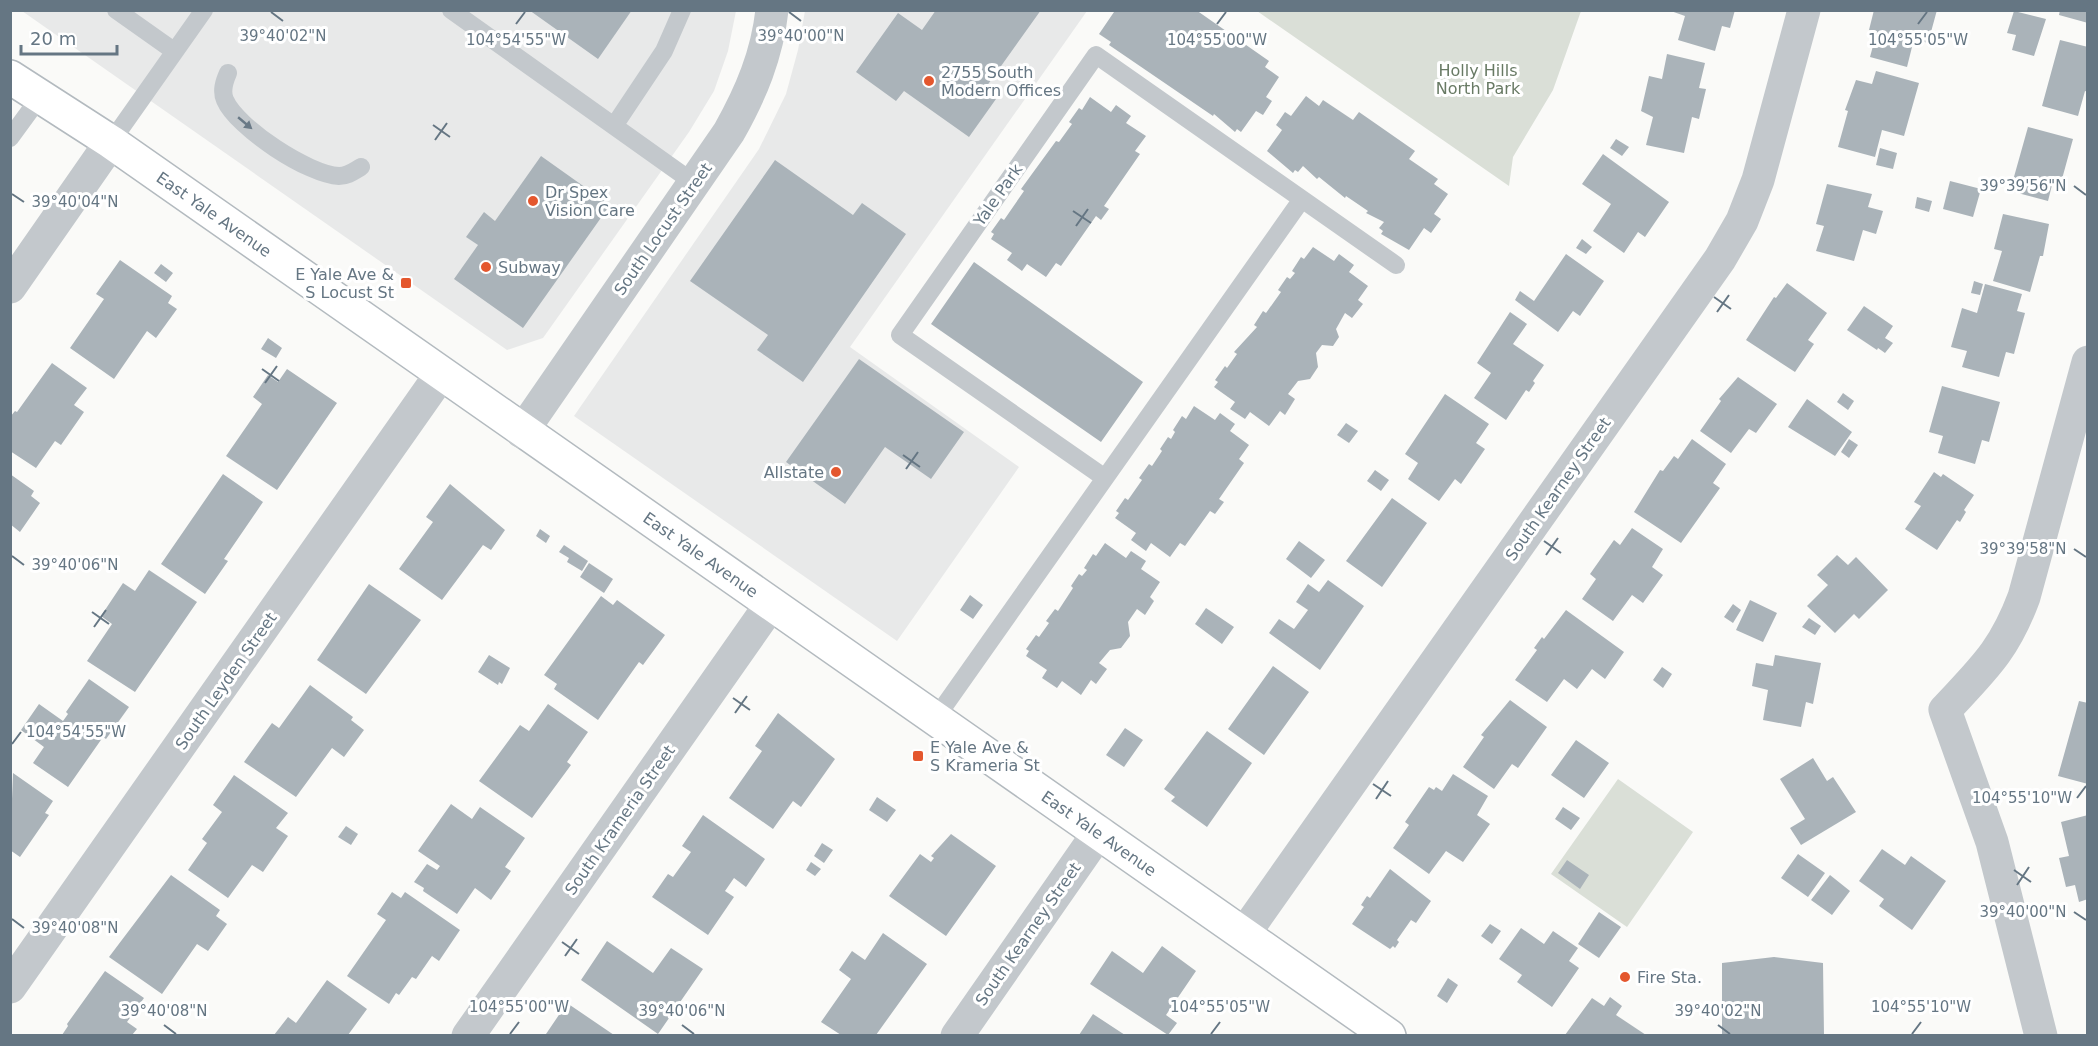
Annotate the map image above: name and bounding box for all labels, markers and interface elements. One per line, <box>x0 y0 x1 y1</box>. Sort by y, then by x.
scale bar <box>21 18 117 56</box>
text: 39°40'02"N <box>239 27 327 45</box>
text: 39°40'00"N <box>757 27 845 45</box>
text: 20 m <box>30 28 76 49</box>
text: 104°54'55"W <box>466 31 566 49</box>
text: 104°55'00"W <box>1167 31 1267 49</box>
text: 104°55'05"W <box>1868 31 1968 49</box>
park label: Holly Hills North Park <box>1436 61 1521 98</box>
place label: 2755 South Modern Offices <box>941 63 1061 100</box>
marker: 2755 South Modern Offices <box>922 74 936 88</box>
one-way arrow <box>237 116 252 129</box>
street label: South Locust Street <box>610 159 716 299</box>
street label: Yale Park <box>969 160 1027 230</box>
street label: East Yale Avenue <box>153 167 275 261</box>
text: 39°39'56"N <box>1979 177 2067 195</box>
place label: Dr Spex Vision Care <box>545 183 635 220</box>
text: 39°40'04"N <box>31 193 119 211</box>
marker: Dr Spex Vision Care <box>526 194 540 208</box>
place label: Subway <box>498 258 561 277</box>
marker: Subway <box>479 260 493 274</box>
place label: E Yale Ave & S Locust St <box>295 265 394 302</box>
marker: E Yale Ave & S Locust St <box>399 276 413 290</box>
street label: South Kearney Street <box>1501 414 1615 564</box>
place label: Allstate <box>764 463 824 482</box>
marker: Allstate <box>829 465 843 479</box>
street label: East Yale Avenue <box>640 508 762 601</box>
text: 39°39'58"N <box>1979 540 2067 558</box>
text: 39°40'06"N <box>31 556 119 574</box>
street label: South Leyden Street <box>171 609 281 753</box>
text: 104°54'55"W <box>26 723 126 741</box>
place label: E Yale Ave & S Krameria St <box>930 738 1040 775</box>
street label: South Krameria Street <box>561 741 679 899</box>
marker: E Yale Ave & S Krameria St <box>911 749 925 763</box>
street label: East Yale Avenue <box>1038 786 1160 880</box>
text: 104°55'10"W <box>1972 789 2072 807</box>
street label: South Kearney Street <box>971 859 1085 1009</box>
text: 39°40'00"N <box>1979 903 2067 921</box>
text: 39°40'08"N <box>31 919 119 937</box>
place label: Fire Sta. <box>1637 968 1702 987</box>
marker: Fire Sta. <box>1618 970 1632 984</box>
text: 104°55'00"W <box>469 998 569 1016</box>
text: 104°55'05"W <box>1170 998 1270 1016</box>
text: 104°55'10"W <box>1871 998 1971 1016</box>
text: 39°40'08"N <box>120 1002 208 1020</box>
text: 39°40'06"N <box>638 1002 726 1020</box>
text: 39°40'02"N <box>1674 1002 1762 1020</box>

